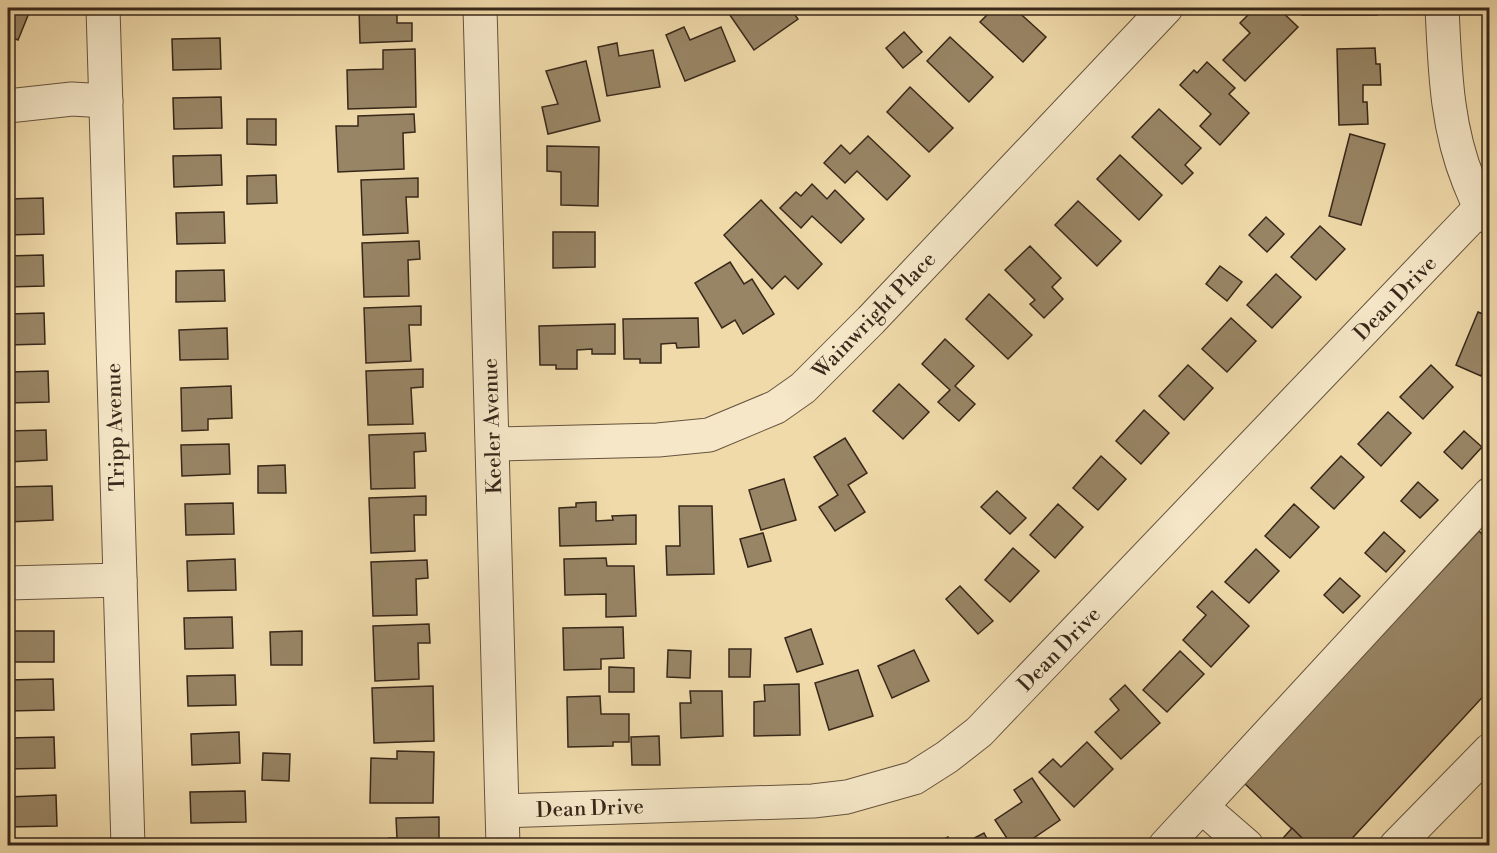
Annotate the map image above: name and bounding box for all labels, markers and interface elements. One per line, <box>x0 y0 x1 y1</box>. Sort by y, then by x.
street label: Wainwright Place <box>807 247 942 385</box>
street label: Dean Drive <box>1349 251 1443 347</box>
street label: Keeler Avenue <box>478 358 508 494</box>
street label: Tripp Avenue <box>101 362 131 491</box>
street label: Dean Drive <box>1013 602 1107 698</box>
street label: Dean Drive <box>536 794 644 824</box>

